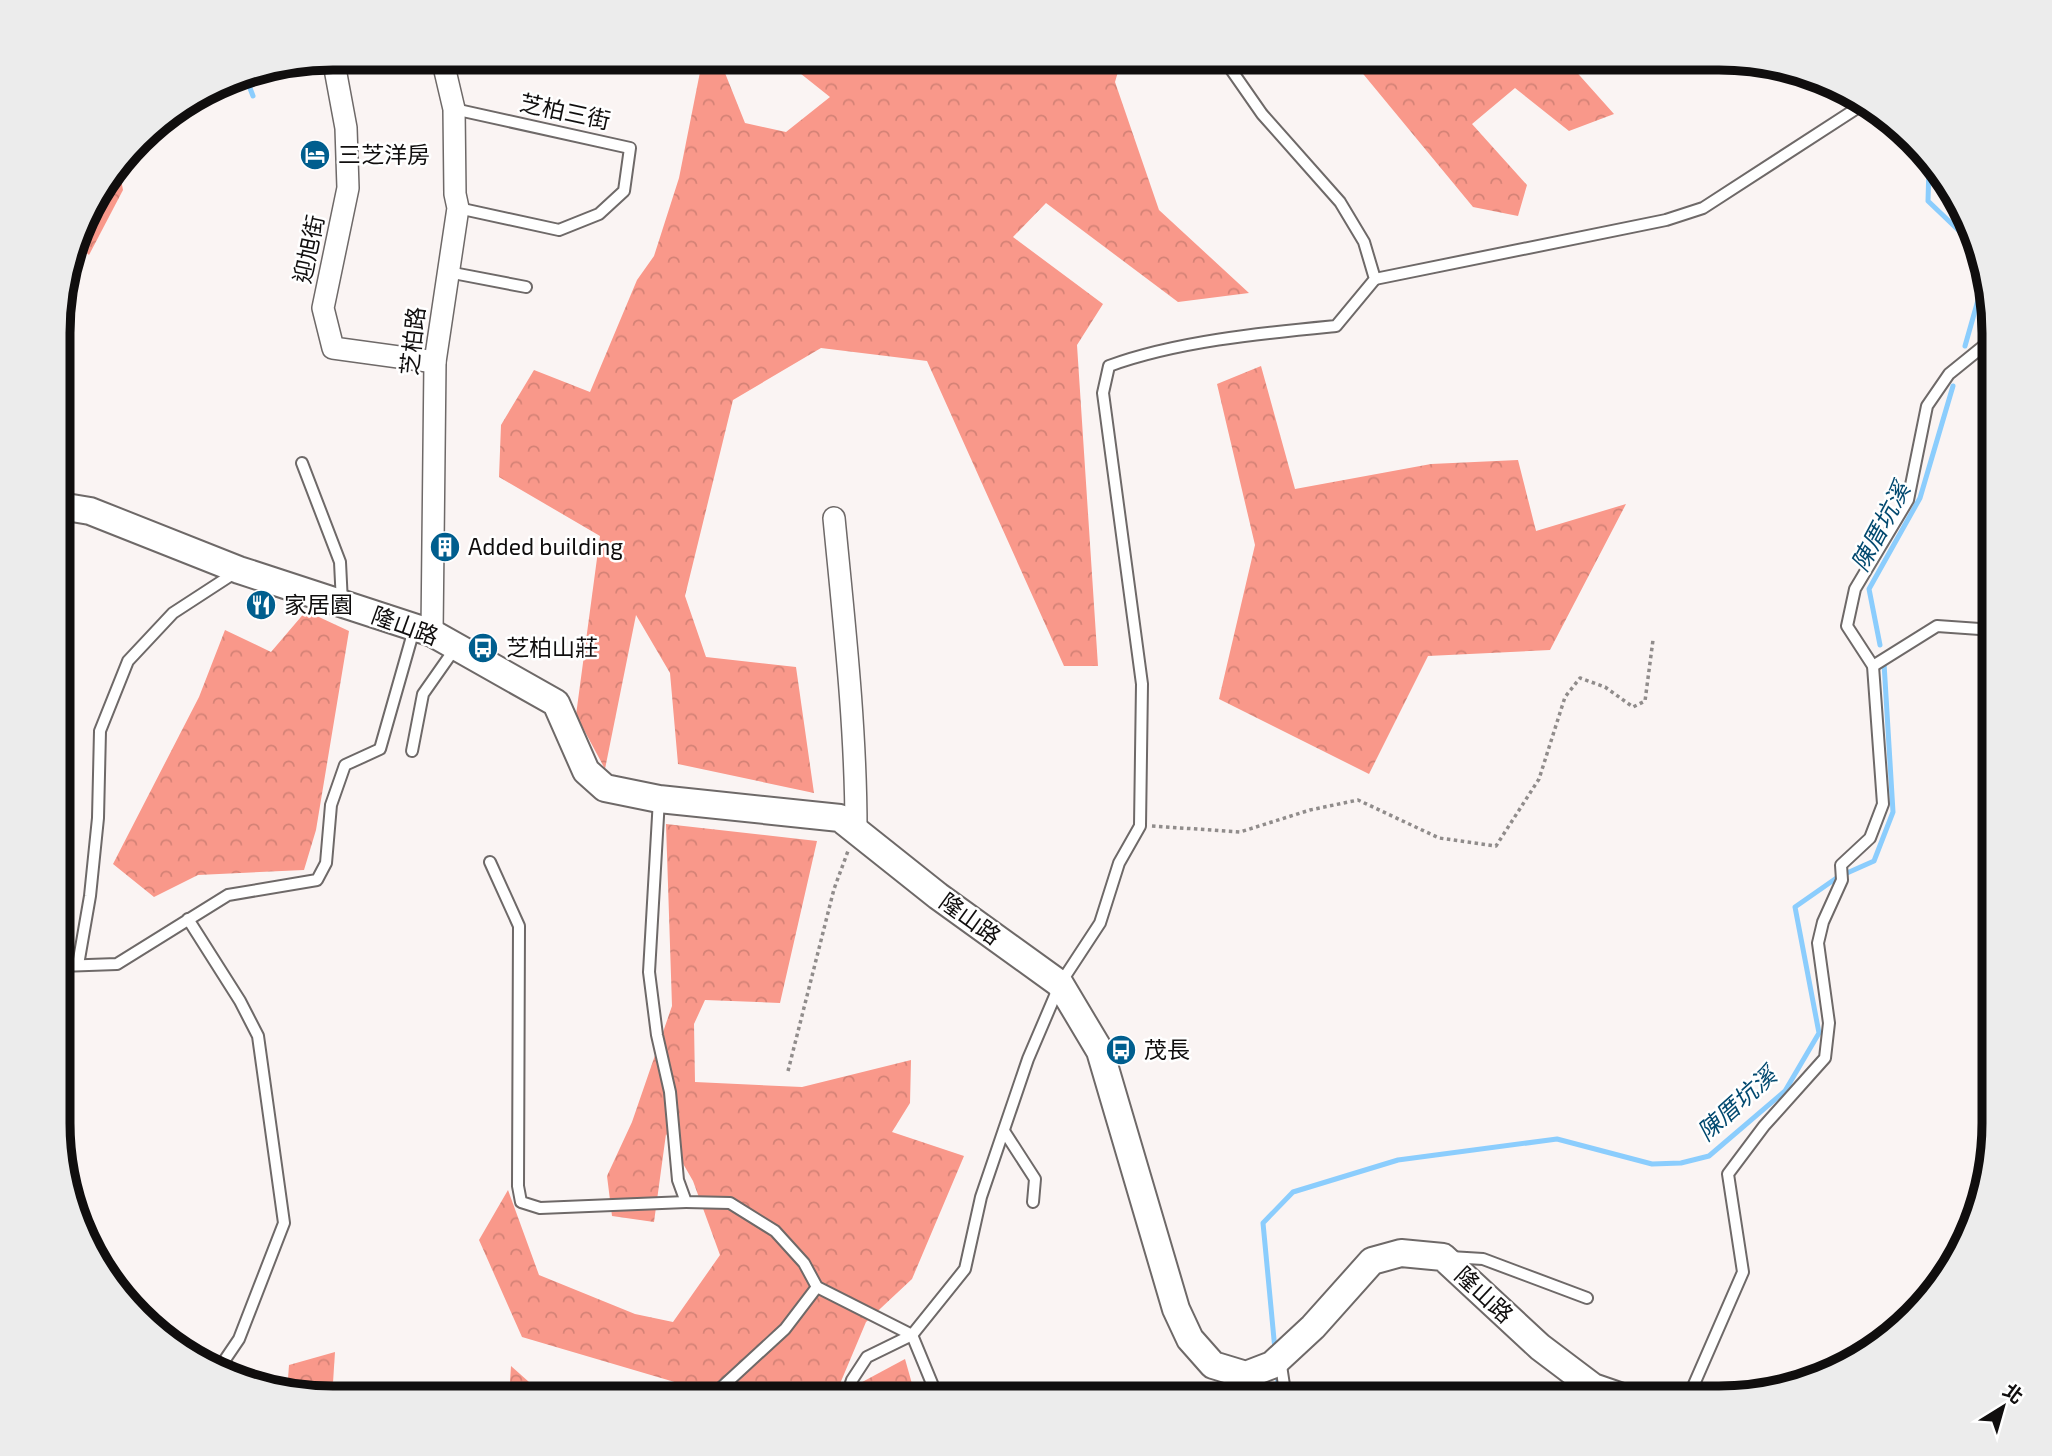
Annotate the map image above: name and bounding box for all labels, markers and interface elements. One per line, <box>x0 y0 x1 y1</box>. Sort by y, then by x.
street label: 芝柏三街 <box>517 88 613 134</box>
hotel icon: 三芝洋房 <box>298 138 332 172</box>
place label: 三芝洋房 <box>338 140 430 168</box>
street label: 迎旭街 <box>287 212 329 285</box>
street label: 芝柏路 <box>394 305 430 377</box>
water label: 陳厝坑溪 <box>1844 474 1916 575</box>
building icon: Added building <box>428 530 462 564</box>
place label: Added building <box>468 532 623 560</box>
restaurant icon: 家居園 <box>244 588 278 622</box>
place label: 家居園 <box>284 590 353 618</box>
street label: 隆山路 <box>368 600 443 650</box>
bus stop icon: 芝柏山莊 <box>466 631 500 665</box>
place label: 芝柏山莊 <box>506 633 598 661</box>
street label: 隆山路 <box>934 887 1007 950</box>
bus stop icon: 茂長 <box>1104 1033 1138 1067</box>
place label: 茂長 <box>1144 1035 1190 1063</box>
water label: 陳厝坑溪 <box>1691 1058 1784 1146</box>
street label: 隆山路 <box>1450 1261 1519 1328</box>
north arrow <box>1968 1372 2038 1442</box>
text: 北 <box>1999 1378 2028 1408</box>

